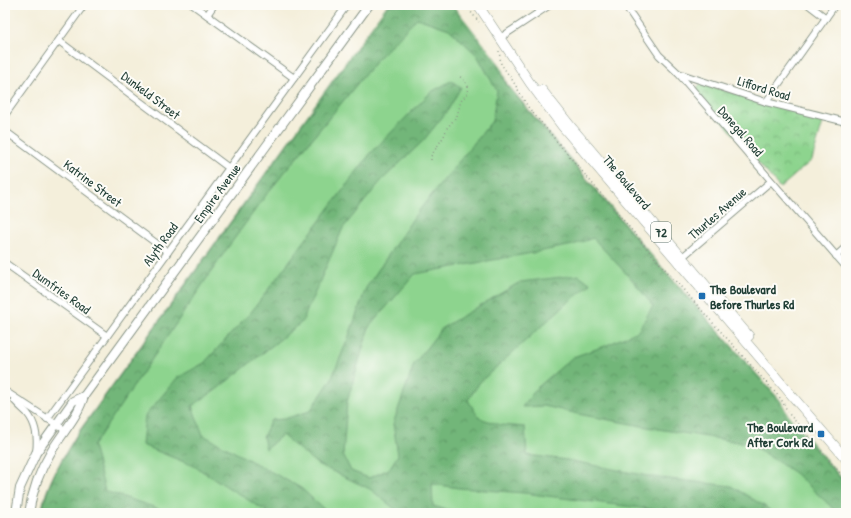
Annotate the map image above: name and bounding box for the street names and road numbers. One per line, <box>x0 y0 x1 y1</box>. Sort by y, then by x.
street label: Dunkeld Street <box>118 67 185 123</box>
street label: Lifford Road <box>735 71 793 105</box>
street label: Donegal Road <box>714 102 768 160</box>
street label: The Boulevard <box>599 151 655 213</box>
street label: Katrine Street <box>60 155 126 211</box>
street label: Empire Avenue <box>189 160 245 226</box>
street label: Thurles Avenue <box>684 183 750 243</box>
street label: Alyth Road <box>138 219 182 269</box>
road number: 72 <box>651 222 671 242</box>
street label: Dumfries Road <box>29 264 95 318</box>

